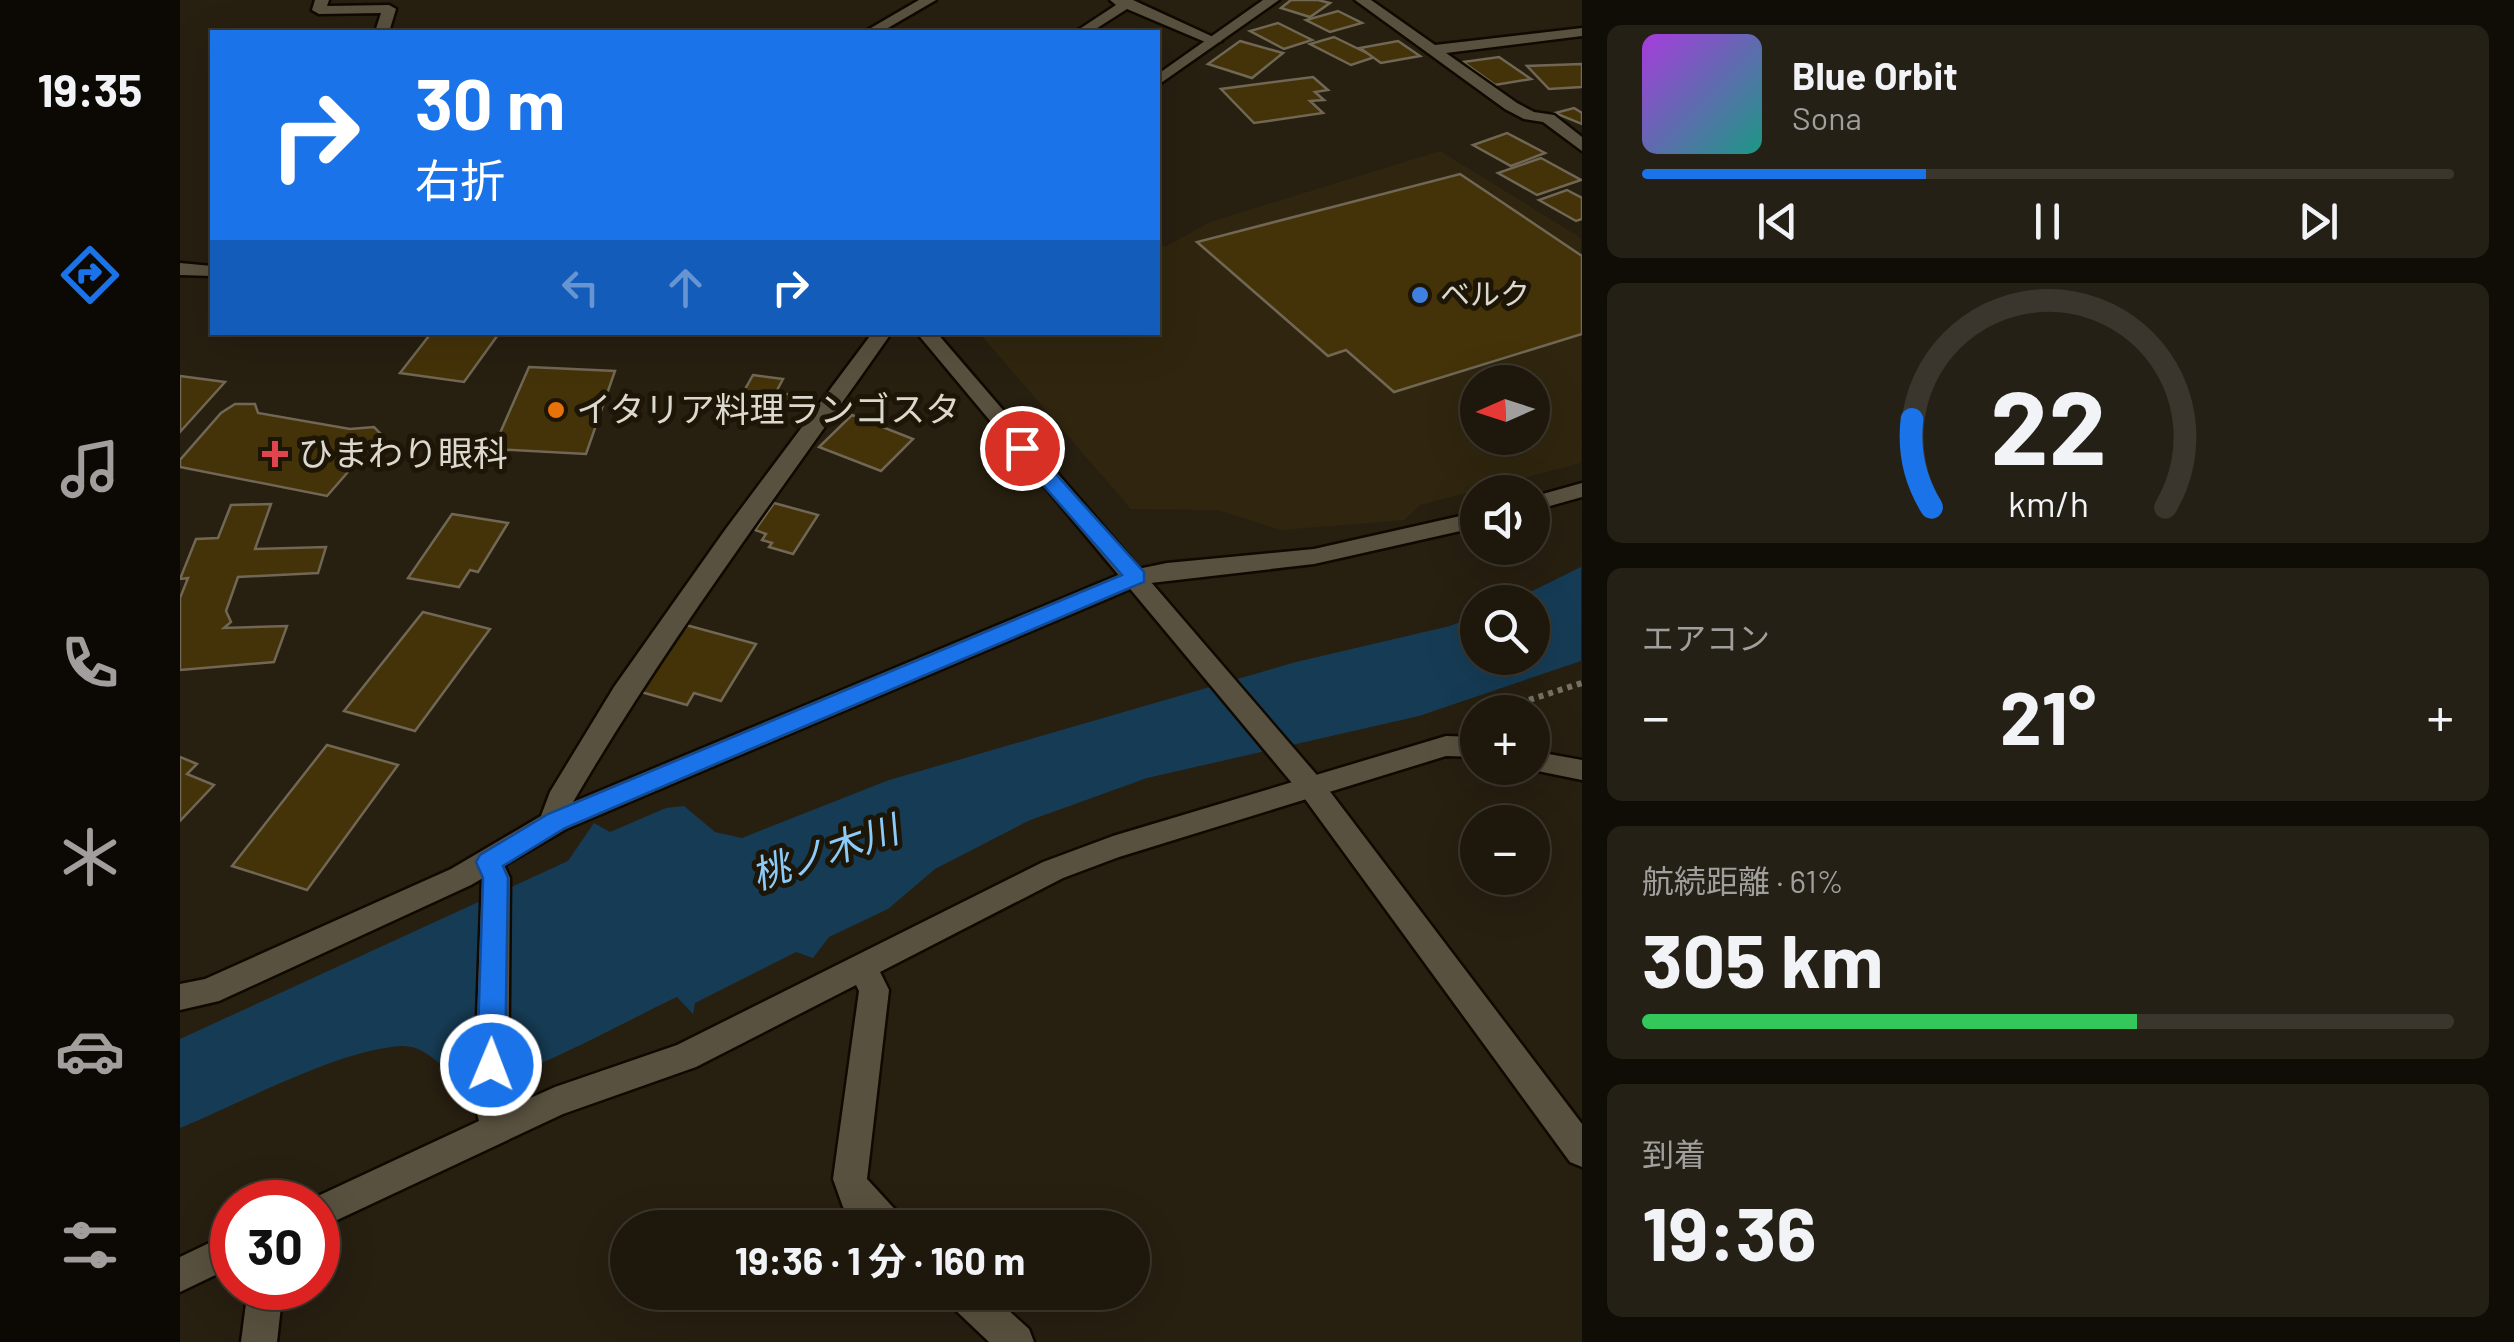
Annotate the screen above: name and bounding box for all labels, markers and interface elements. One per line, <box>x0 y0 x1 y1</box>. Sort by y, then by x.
text: Blue Orbit <box>1792 52 1958 98</box>
text: 30 m <box>415 60 565 144</box>
text: 19:35 <box>38 62 142 116</box>
icon: right <box>250 70 380 200</box>
text: Sona <box>1792 98 1862 136</box>
text: 右折 <box>415 152 505 206</box>
icon: previous <box>1750 194 1805 249</box>
icon: pause <box>2020 194 2075 249</box>
icon: next <box>2291 194 2346 249</box>
icon: directions <box>55 240 125 310</box>
icon: left <box>553 260 608 315</box>
icon: ahead <box>658 260 713 315</box>
icon: right <box>763 260 818 315</box>
place label: ベルク <box>1440 275 1530 311</box>
marker: ベルク <box>1409 284 1431 306</box>
text: 22 <box>1990 361 2106 486</box>
north arrow <box>1460 365 1550 455</box>
map controls <box>1460 365 1550 895</box>
place label: イタリア料理ランゴスタ <box>576 387 960 429</box>
marker: イタリア料理ランゴスタ <box>545 399 567 421</box>
pin <box>980 406 1065 491</box>
icon: arrive <box>995 421 1050 476</box>
place label: ひまわり眼科 <box>298 431 508 473</box>
icon: music <box>55 434 125 504</box>
marker: ひまわり眼科 <box>262 441 288 467</box>
button: sound <box>1460 475 1550 565</box>
text: km/h <box>2008 481 2088 524</box>
button: search <box>1460 585 1550 675</box>
text: エアコン <box>1642 618 1770 656</box>
icon: phone <box>55 628 125 698</box>
text: 21° <box>2000 670 2096 760</box>
text: − <box>1642 682 1670 748</box>
text: + <box>2426 682 2454 748</box>
button: + <box>1460 695 1550 785</box>
water label: 桃ノ木川 <box>745 803 907 898</box>
button: − <box>1460 805 1550 895</box>
icon: climate <box>55 822 125 892</box>
text: 航続距離 · 61% <box>1642 861 1844 899</box>
text: 305 km <box>1642 913 1883 1003</box>
position arrow <box>439 1013 543 1117</box>
icon: car <box>55 1016 125 1086</box>
text: 到着 <box>1642 1134 1706 1172</box>
speed limit sign: 30 <box>210 1180 340 1310</box>
text: 19:36 <box>1642 1186 1816 1276</box>
icon: filters <box>55 1210 125 1280</box>
text: 19:36 · 1 分 · 160 m <box>735 1237 1025 1283</box>

